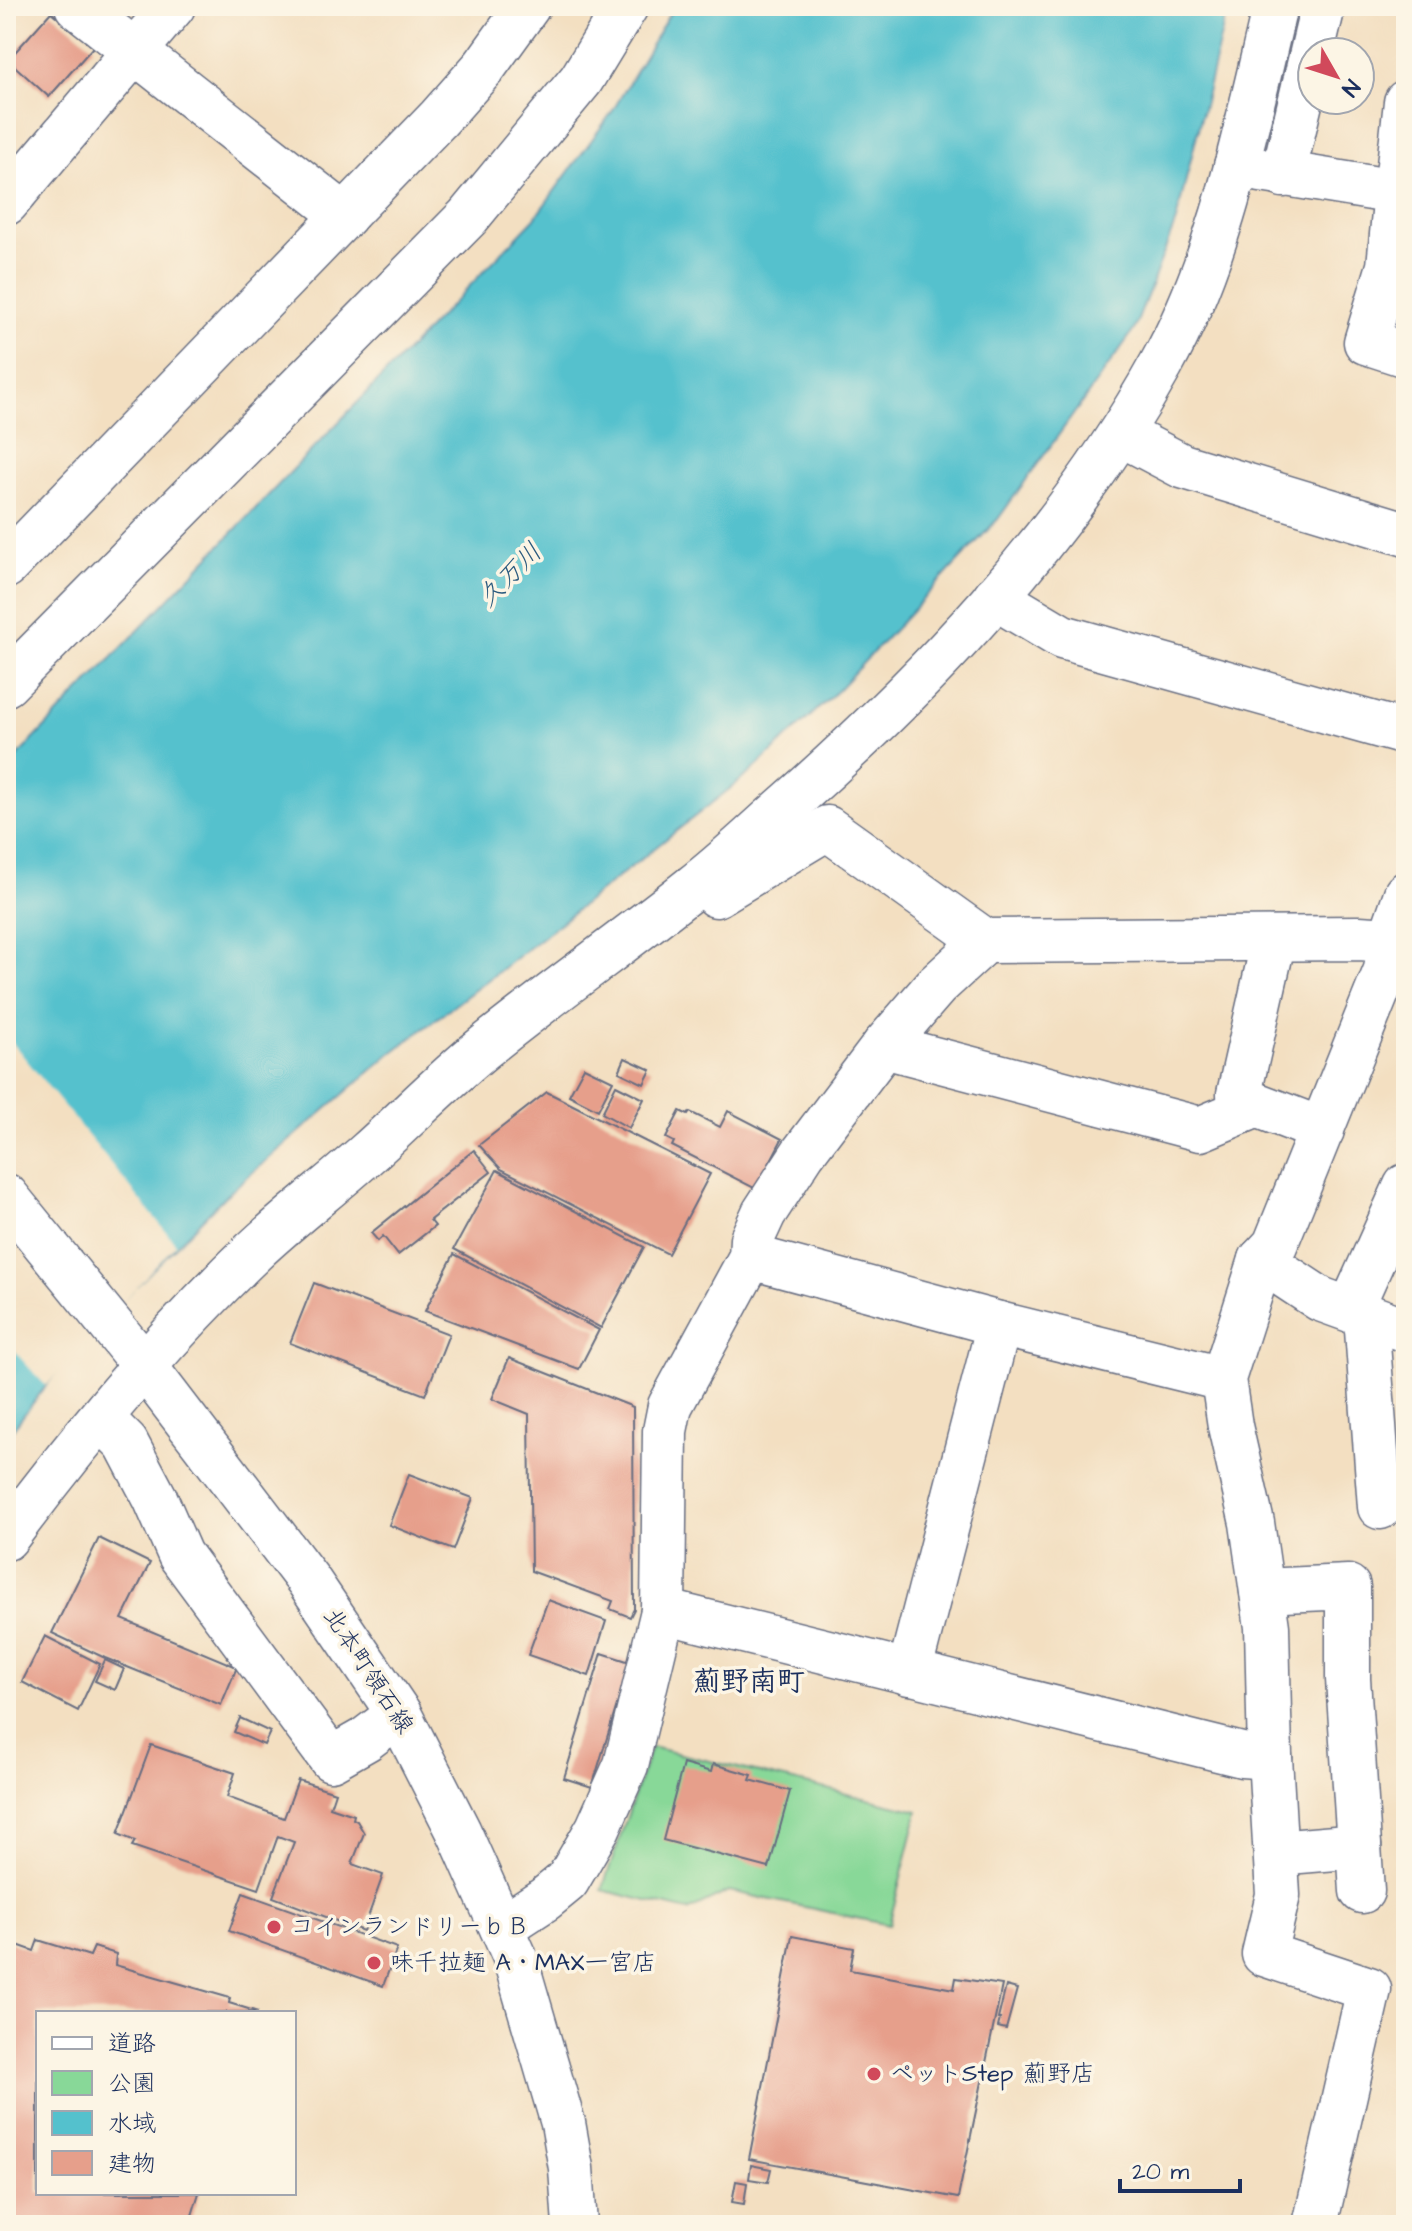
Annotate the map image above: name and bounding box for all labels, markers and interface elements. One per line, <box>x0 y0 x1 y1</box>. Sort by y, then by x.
north arrow <box>1296 36 1376 116</box>
text: N <box>1334 73 1367 103</box>
water label: 久万川 <box>470 535 550 615</box>
street label: 北本町領石線 <box>315 1601 421 1741</box>
district label: 薊野南町 <box>693 1662 805 1701</box>
place label: コインランドリーｂＢ <box>290 1910 530 1944</box>
marker: コインランドリーｂＢ <box>265 1918 283 1936</box>
place label: 味千拉麺 A・MAX一宮店 <box>390 1946 657 1980</box>
marker: 味千拉麺 A・MAX一宮店 <box>365 1954 383 1972</box>
legend <box>36 2011 296 2195</box>
text: 道路 <box>108 2027 156 2061</box>
place label: ペットStep 薊野店 <box>890 2057 1095 2091</box>
marker: ペットStep 薊野店 <box>865 2065 883 2083</box>
text: 公園 <box>108 2067 156 2101</box>
text: 水域 <box>108 2107 156 2141</box>
scale bar <box>1120 2143 1240 2193</box>
text: 建物 <box>108 2147 156 2181</box>
text: 20 m <box>1132 2155 1189 2189</box>

